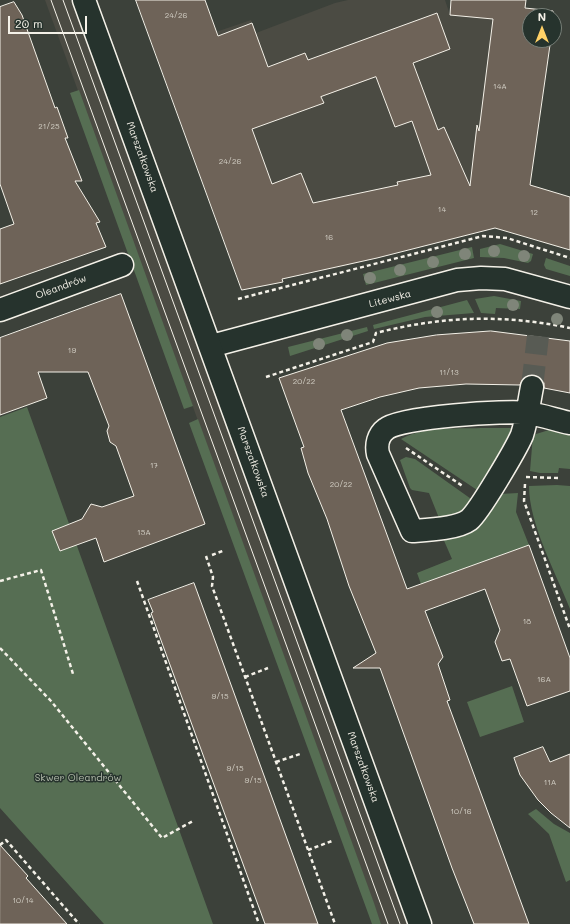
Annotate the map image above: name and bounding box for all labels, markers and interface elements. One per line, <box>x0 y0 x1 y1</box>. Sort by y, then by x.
scale bar <box>10 8 89 34</box>
north arrow <box>522 8 562 48</box>
text: N <box>538 9 546 24</box>
house number: 24/26 <box>165 11 187 21</box>
text: 20 m <box>15 15 43 31</box>
house number: 14A <box>493 82 507 92</box>
street label: Marszałkowska <box>124 120 160 194</box>
house number: 21/25 <box>38 122 60 132</box>
house number: 24/26 <box>219 157 241 167</box>
house number: 14 <box>438 205 446 215</box>
house number: 12 <box>530 208 538 218</box>
house number: 16 <box>325 233 333 243</box>
street label: Oleandrów <box>34 272 88 302</box>
street label: Litewska <box>368 288 412 310</box>
house number: 19 <box>68 346 76 356</box>
house number: 11/13 <box>439 368 459 378</box>
house number: 20/22 <box>293 377 315 387</box>
street label: Marszałkowska <box>235 425 271 499</box>
house number: 17 <box>150 461 158 471</box>
house number: 20/22 <box>330 480 352 490</box>
house number: 15A <box>137 528 151 538</box>
house number: 18 <box>523 617 531 627</box>
house number: 16A <box>537 675 551 685</box>
house number: 9/15 <box>211 692 229 702</box>
street label: Marszałkowska <box>345 730 381 804</box>
house number: 9/15 <box>226 764 244 774</box>
park label: Skwer Oleandrów <box>35 772 121 784</box>
house number: 9/15 <box>244 776 262 786</box>
house number: 11A <box>544 778 556 788</box>
house number: 10/16 <box>450 807 472 817</box>
house number: 10/14 <box>13 896 33 906</box>

